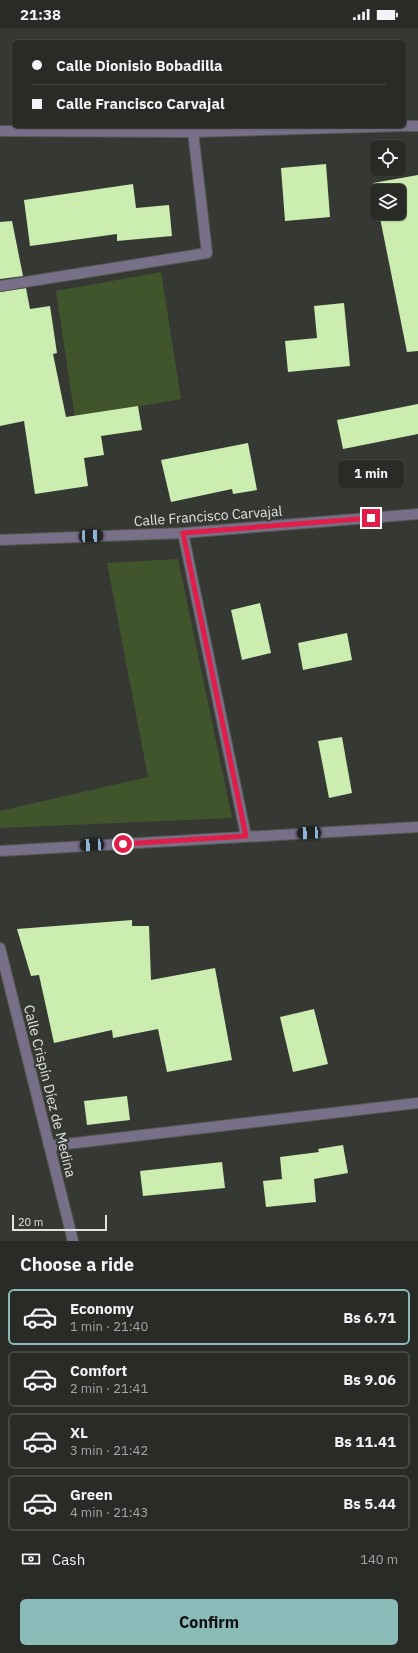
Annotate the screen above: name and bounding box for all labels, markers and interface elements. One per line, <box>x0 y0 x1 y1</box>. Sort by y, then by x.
text: 21:38 <box>20 5 61 24</box>
text: Calle Dionisio Bobadilla <box>56 56 223 75</box>
text: Calle Francisco Carvajal <box>56 94 224 113</box>
map controls <box>370 140 406 220</box>
button: locate <box>370 140 406 176</box>
button: layers <box>370 184 406 220</box>
callout: 1 min <box>338 460 404 488</box>
text: 1 min <box>354 465 388 482</box>
street label: Calle Francisco Carvajal <box>133 502 283 530</box>
route end <box>362 509 380 527</box>
car <box>79 530 103 542</box>
car <box>297 826 321 840</box>
route start <box>114 835 132 853</box>
car <box>80 838 104 852</box>
street label: Calle Crispín Díez de Medina <box>20 1003 80 1180</box>
scale bar <box>12 1213 107 1232</box>
text: 20 m <box>18 1215 43 1229</box>
text: Choose a ride <box>20 1253 134 1276</box>
icon: car <box>22 1299 58 1335</box>
text: Economy <box>70 1299 134 1318</box>
text: Bs 6.71 <box>343 1308 396 1327</box>
text: 1 min · 21:40 <box>70 1318 148 1335</box>
icon: car <box>22 1361 58 1397</box>
text: Comfort <box>70 1361 127 1380</box>
text: Bs 9.06 <box>343 1370 396 1389</box>
text: 2 min · 21:41 <box>70 1380 148 1397</box>
icon: car <box>22 1423 58 1459</box>
text: XL <box>70 1423 88 1442</box>
text: Bs 11.41 <box>334 1432 396 1451</box>
text: 3 min · 21:42 <box>70 1442 148 1459</box>
icon: car <box>22 1485 58 1521</box>
text: Green <box>70 1485 113 1504</box>
text: Bs 5.44 <box>343 1494 396 1513</box>
text: 4 min · 21:43 <box>70 1504 148 1521</box>
icon: cash <box>20 1548 42 1570</box>
text: Cash <box>52 1550 85 1569</box>
text: 140 m <box>360 1551 398 1568</box>
button: Confirm <box>20 1599 398 1645</box>

